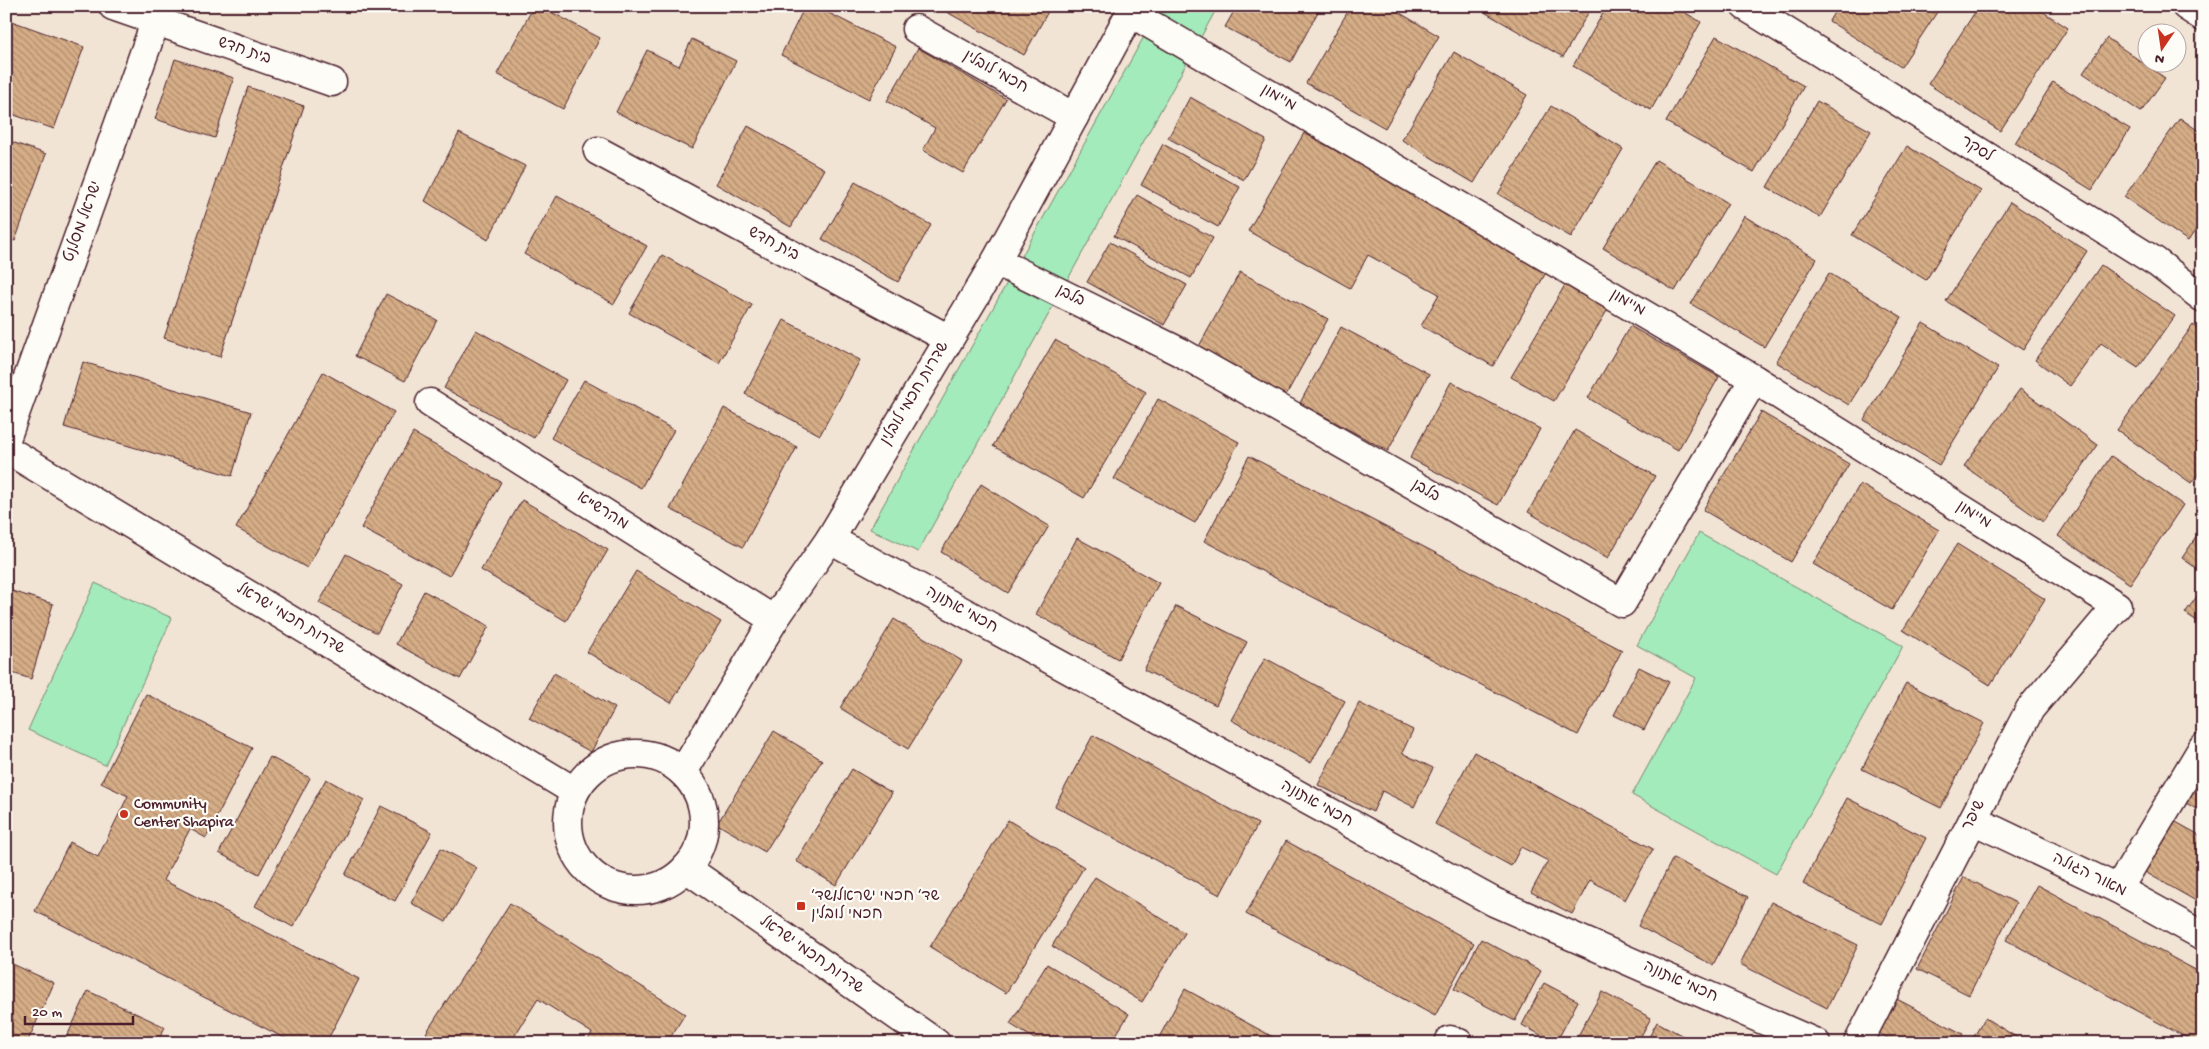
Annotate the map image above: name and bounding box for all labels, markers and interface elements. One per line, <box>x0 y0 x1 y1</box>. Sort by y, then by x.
north arrow <box>2136 22 2186 72</box>
street label: בית חדש <box>215 34 273 70</box>
street label: חכמי לובלין <box>959 46 1032 99</box>
text: N <box>2153 49 2166 68</box>
street label: מיימון <box>1257 81 1299 117</box>
street label: לסקר <box>1956 131 1997 167</box>
street label: ישראל מסלנט <box>59 178 107 265</box>
street label: בית חדש <box>744 224 802 266</box>
street label: בלבן <box>1053 280 1088 312</box>
street label: מיימון <box>1606 286 1648 322</box>
street label: שדרות חכמי לובלין <box>876 338 955 449</box>
street label: בלבן <box>1407 475 1444 508</box>
street label: מהרש"א <box>573 489 631 535</box>
street label: מיימון <box>1952 498 1994 534</box>
street label: שדרות חכמי ישראל <box>232 578 349 660</box>
street label: חכמי אתונה <box>922 583 1000 639</box>
street label: חכמי אתונה <box>1277 777 1355 833</box>
place label: Community Center Shapira <box>134 796 235 833</box>
street label: שיפר <box>1959 797 1991 835</box>
marker: Community Center Shapira <box>118 808 130 820</box>
street label: מאור הגולה <box>2049 848 2130 902</box>
place label: שד׳ חכמי ישראל/שד׳ חכמי לובלין <box>811 886 940 925</box>
marker: שד׳ חכמי ישראל/שד׳ חכמי לובלין <box>795 900 807 912</box>
street label: שדרות חכמי ישראל <box>755 911 868 999</box>
street label: חכמי אתונה <box>1640 958 1720 1008</box>
scale bar <box>25 994 132 1026</box>
text: 20 m <box>32 1004 62 1022</box>

